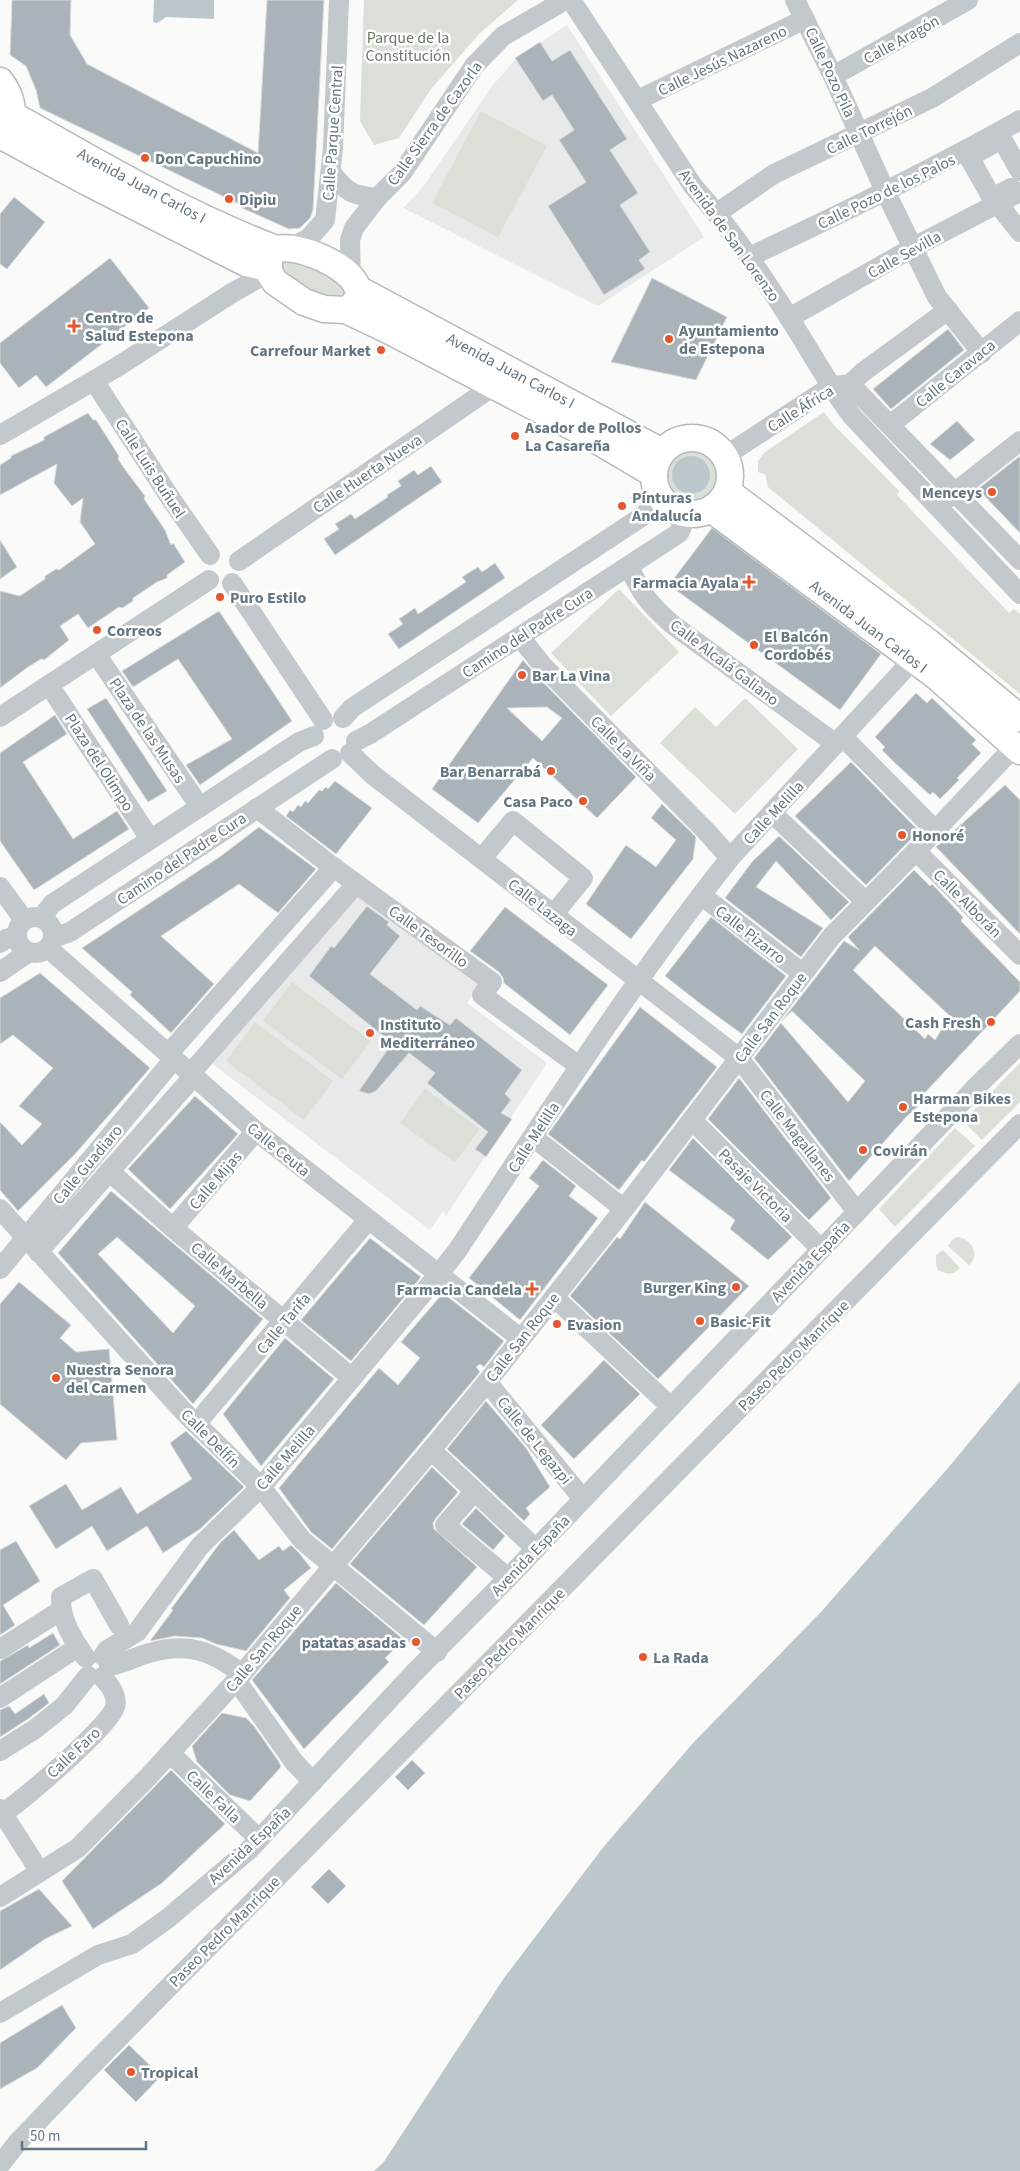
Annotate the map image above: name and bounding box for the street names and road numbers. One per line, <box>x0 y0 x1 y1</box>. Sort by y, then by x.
street label: Calle Aragón <box>860 10 943 70</box>
street label: Calle Jesús Nazareno <box>654 20 791 102</box>
street label: Calle Pozo Pila <box>800 24 861 121</box>
street label: Calle Sierra de Cazorla <box>382 57 488 190</box>
street label: Calle Parque Central <box>317 65 349 201</box>
street label: Calle Torrejón <box>823 100 916 160</box>
street label: Avenida Juan Carlos I <box>73 143 210 229</box>
street label: Calle Pozo de los Palos <box>814 149 959 235</box>
street label: Avenida de San Lorenzo <box>674 165 785 306</box>
street label: Calle Sevilla <box>864 226 945 284</box>
street label: Avenida Juan Carlos I <box>442 328 579 414</box>
street label: Calle Caravaca <box>911 335 1000 413</box>
street label: Calle África <box>763 380 838 438</box>
street label: Calle Luis Buñuel <box>110 415 190 522</box>
street label: Calle Huerta Nueva <box>308 429 427 519</box>
street label: Avenida Juan Carlos I <box>805 575 932 679</box>
street label: Camino del Padre Cura <box>458 582 597 683</box>
street label: Calle Alcalá Galiano <box>665 615 783 711</box>
street label: Plaza de las Musas <box>104 674 191 788</box>
street label: Plaza del Olimpo <box>59 709 139 816</box>
street label: Calle La Viña <box>586 711 661 786</box>
street label: Calle Melilla <box>738 776 809 850</box>
street label: Camino del Padre Cura <box>112 807 251 910</box>
street label: Calle Alborán <box>928 865 1006 943</box>
street label: Calle Lazaga <box>503 874 582 942</box>
street label: Calle Tesorillo <box>384 900 473 973</box>
street label: Calle Pizarro <box>711 900 790 969</box>
street label: Calle San Roque <box>729 968 812 1067</box>
street label: Calle Magallanes <box>754 1085 840 1187</box>
street label: Calle Melilla <box>503 1098 565 1177</box>
street label: Calle Ceuta <box>242 1118 315 1182</box>
street label: Calle Guadiaro <box>48 1120 128 1209</box>
street label: Pasaje Victoria <box>713 1144 797 1228</box>
street label: Calle Mijas <box>184 1147 247 1215</box>
street label: Avenida España <box>766 1216 855 1307</box>
street label: Calle Marbella <box>186 1237 273 1315</box>
street label: Calle Tarifa <box>252 1288 316 1359</box>
street label: Calle San Roque <box>481 1288 565 1387</box>
street label: Paseo Pedro Manrique <box>733 1295 854 1416</box>
street label: Calle de Legazpi <box>492 1392 577 1489</box>
street label: Calle Delfín <box>176 1404 245 1473</box>
street label: Calle Melilla <box>251 1420 320 1495</box>
street label: Avenida España <box>486 1510 575 1601</box>
street label: Paseo Pedro Manrique <box>449 1583 570 1704</box>
street label: Calle San Roque <box>221 1600 307 1697</box>
street label: Calle Faro <box>42 1722 105 1783</box>
street label: Calle Falla <box>181 1765 245 1828</box>
street label: Avenida España <box>204 1802 296 1890</box>
street label: Paseo Pedro Manrique <box>164 1871 285 1992</box>

